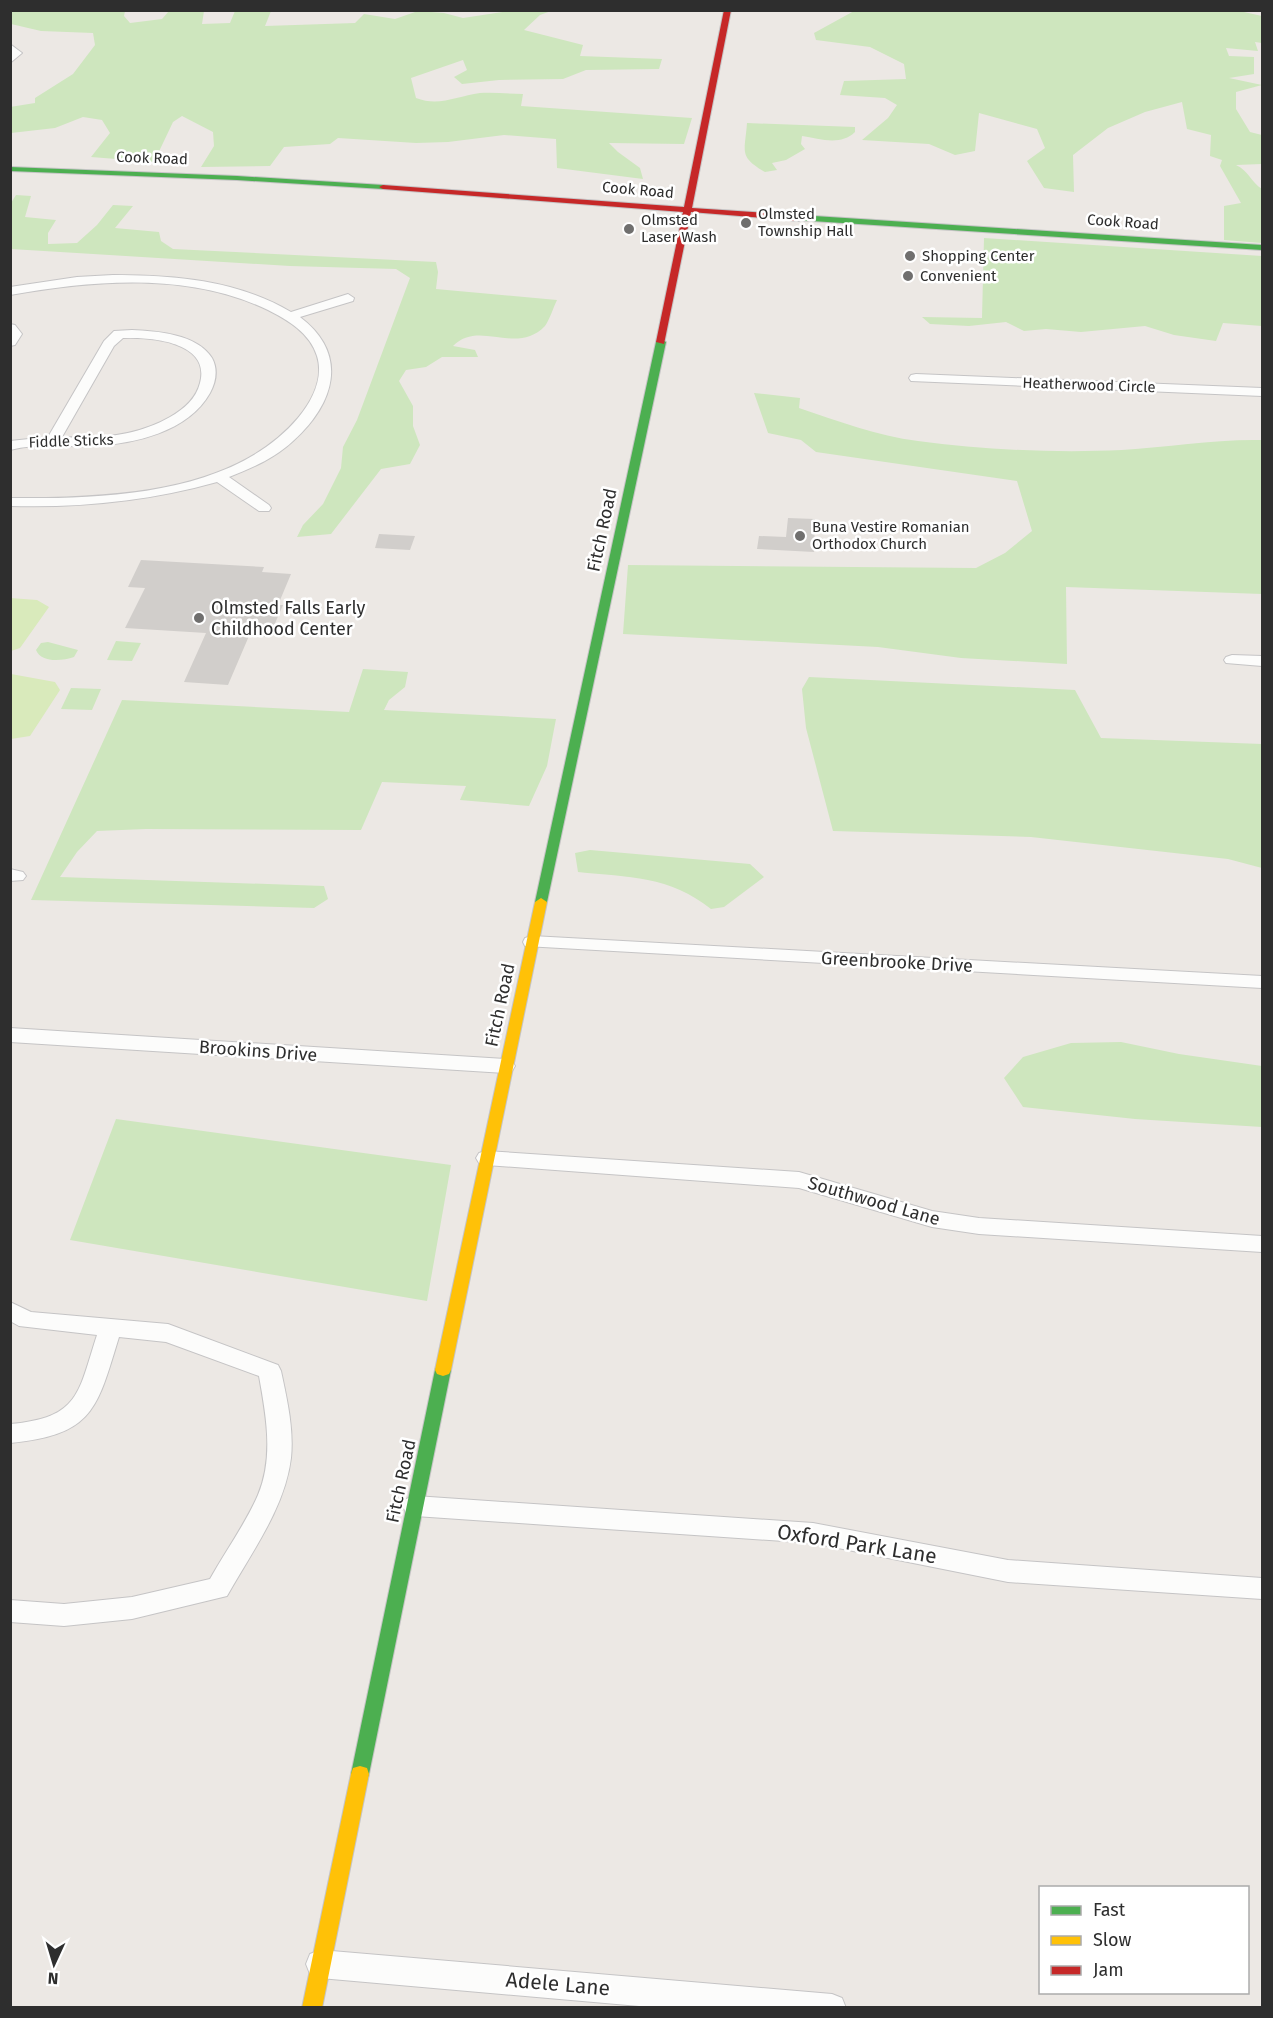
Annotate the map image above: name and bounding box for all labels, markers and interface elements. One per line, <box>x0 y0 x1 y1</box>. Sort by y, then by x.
street label: Cook Road <box>116 148 188 168</box>
street label: Cook Road <box>601 178 675 202</box>
place label: Olmsted Township Hall <box>758 205 854 240</box>
place label: Olmsted Laser Wash <box>641 211 717 246</box>
street label: Cook Road <box>1087 211 1159 233</box>
marker: Olmsted Township Hall <box>739 216 753 230</box>
marker: Olmsted Laser Wash <box>622 222 636 236</box>
place label: Shopping Center <box>922 247 1035 265</box>
marker: Shopping Center <box>903 249 917 263</box>
place label: Convenient <box>920 267 997 285</box>
marker: Convenient <box>901 269 915 283</box>
street label: Heatherwood Circle <box>1022 374 1156 396</box>
street label: Fiddle Sticks <box>28 431 114 451</box>
street label: Fitch Road <box>582 486 622 574</box>
place label: Buna Vestire Romanian Orthodox Church <box>812 518 970 553</box>
marker: Buna Vestire Romanian Orthodox Church <box>793 529 807 543</box>
place label: Olmsted Falls Early Childhood Center <box>211 597 365 640</box>
marker: Olmsted Falls Early Childhood Center <box>192 611 206 625</box>
street label: Greenbrooke Drive <box>821 947 973 977</box>
street label: Fitch Road <box>480 961 520 1049</box>
street label: Brookins Drive <box>198 1036 318 1066</box>
street label: Southwood Lane <box>805 1172 943 1230</box>
street label: Fitch Road <box>381 1437 421 1525</box>
street label: Oxford Park Lane <box>775 1519 939 1569</box>
legend <box>1039 1886 1249 1994</box>
text: Fast <box>1093 1899 1126 1921</box>
text: Slow <box>1093 1929 1132 1951</box>
north arrow <box>24 1934 84 1994</box>
text: Jam <box>1093 1959 1124 1981</box>
street label: Adele Lane <box>505 1966 611 2002</box>
text: N <box>47 1969 59 1988</box>

